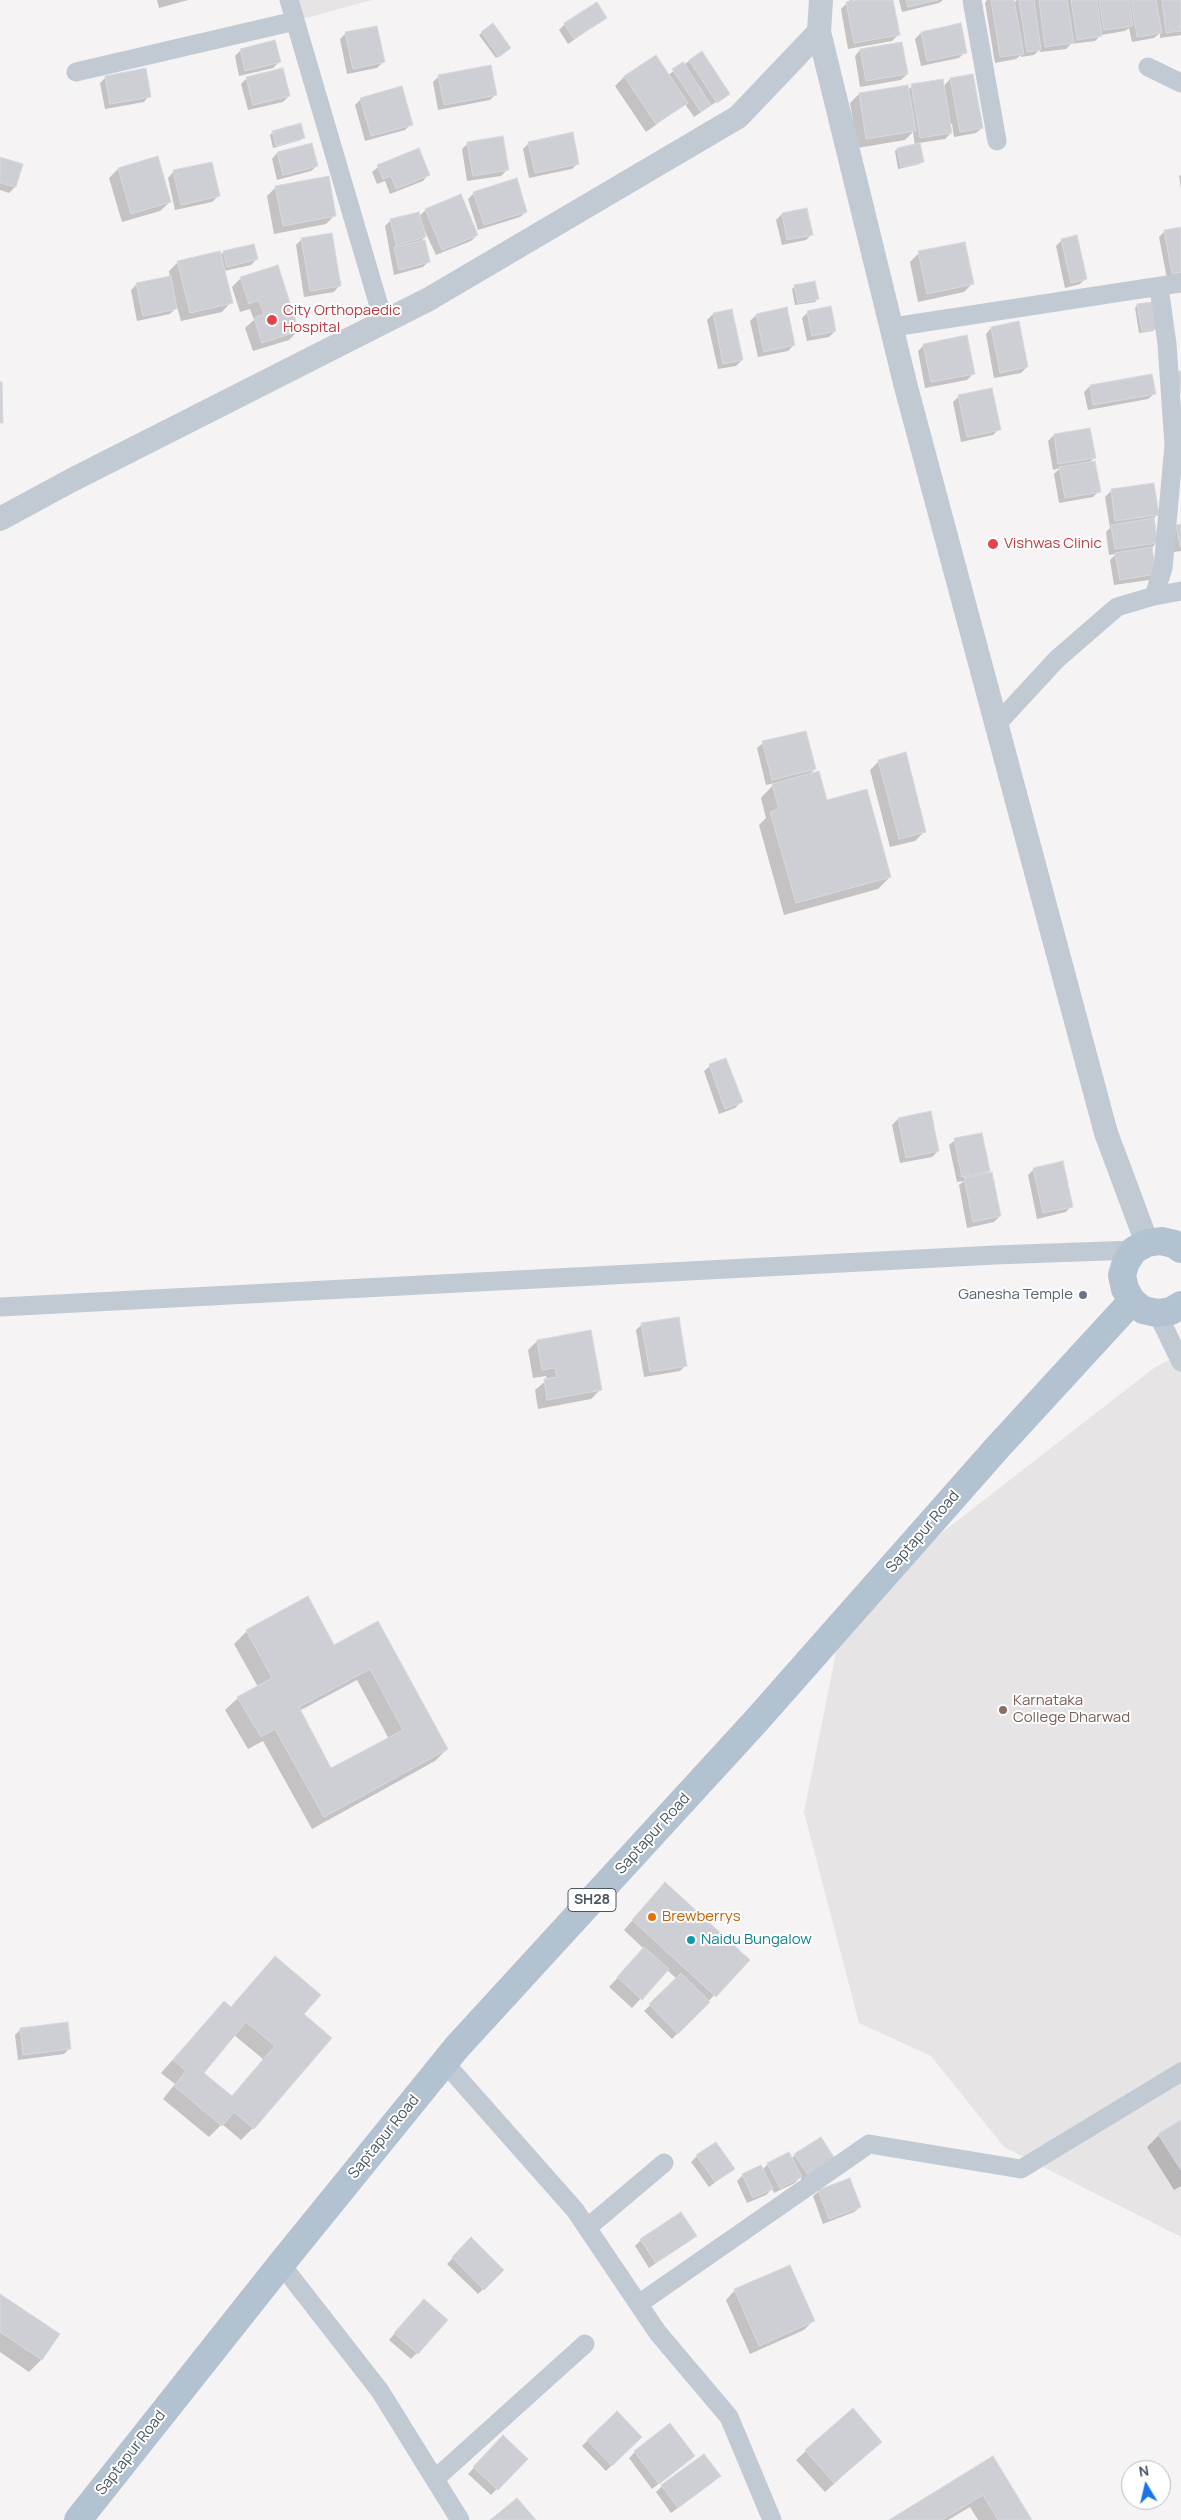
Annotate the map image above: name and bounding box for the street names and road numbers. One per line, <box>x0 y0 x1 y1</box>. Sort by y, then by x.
street label: Saptapur Road <box>883 1487 963 1577</box>
street label: Saptapur Road <box>612 1790 694 1878</box>
road number: SH28 <box>568 1888 616 1912</box>
street label: Saptapur Road <box>345 2091 423 2183</box>
street label: Saptapur Road <box>92 2407 170 2499</box>

